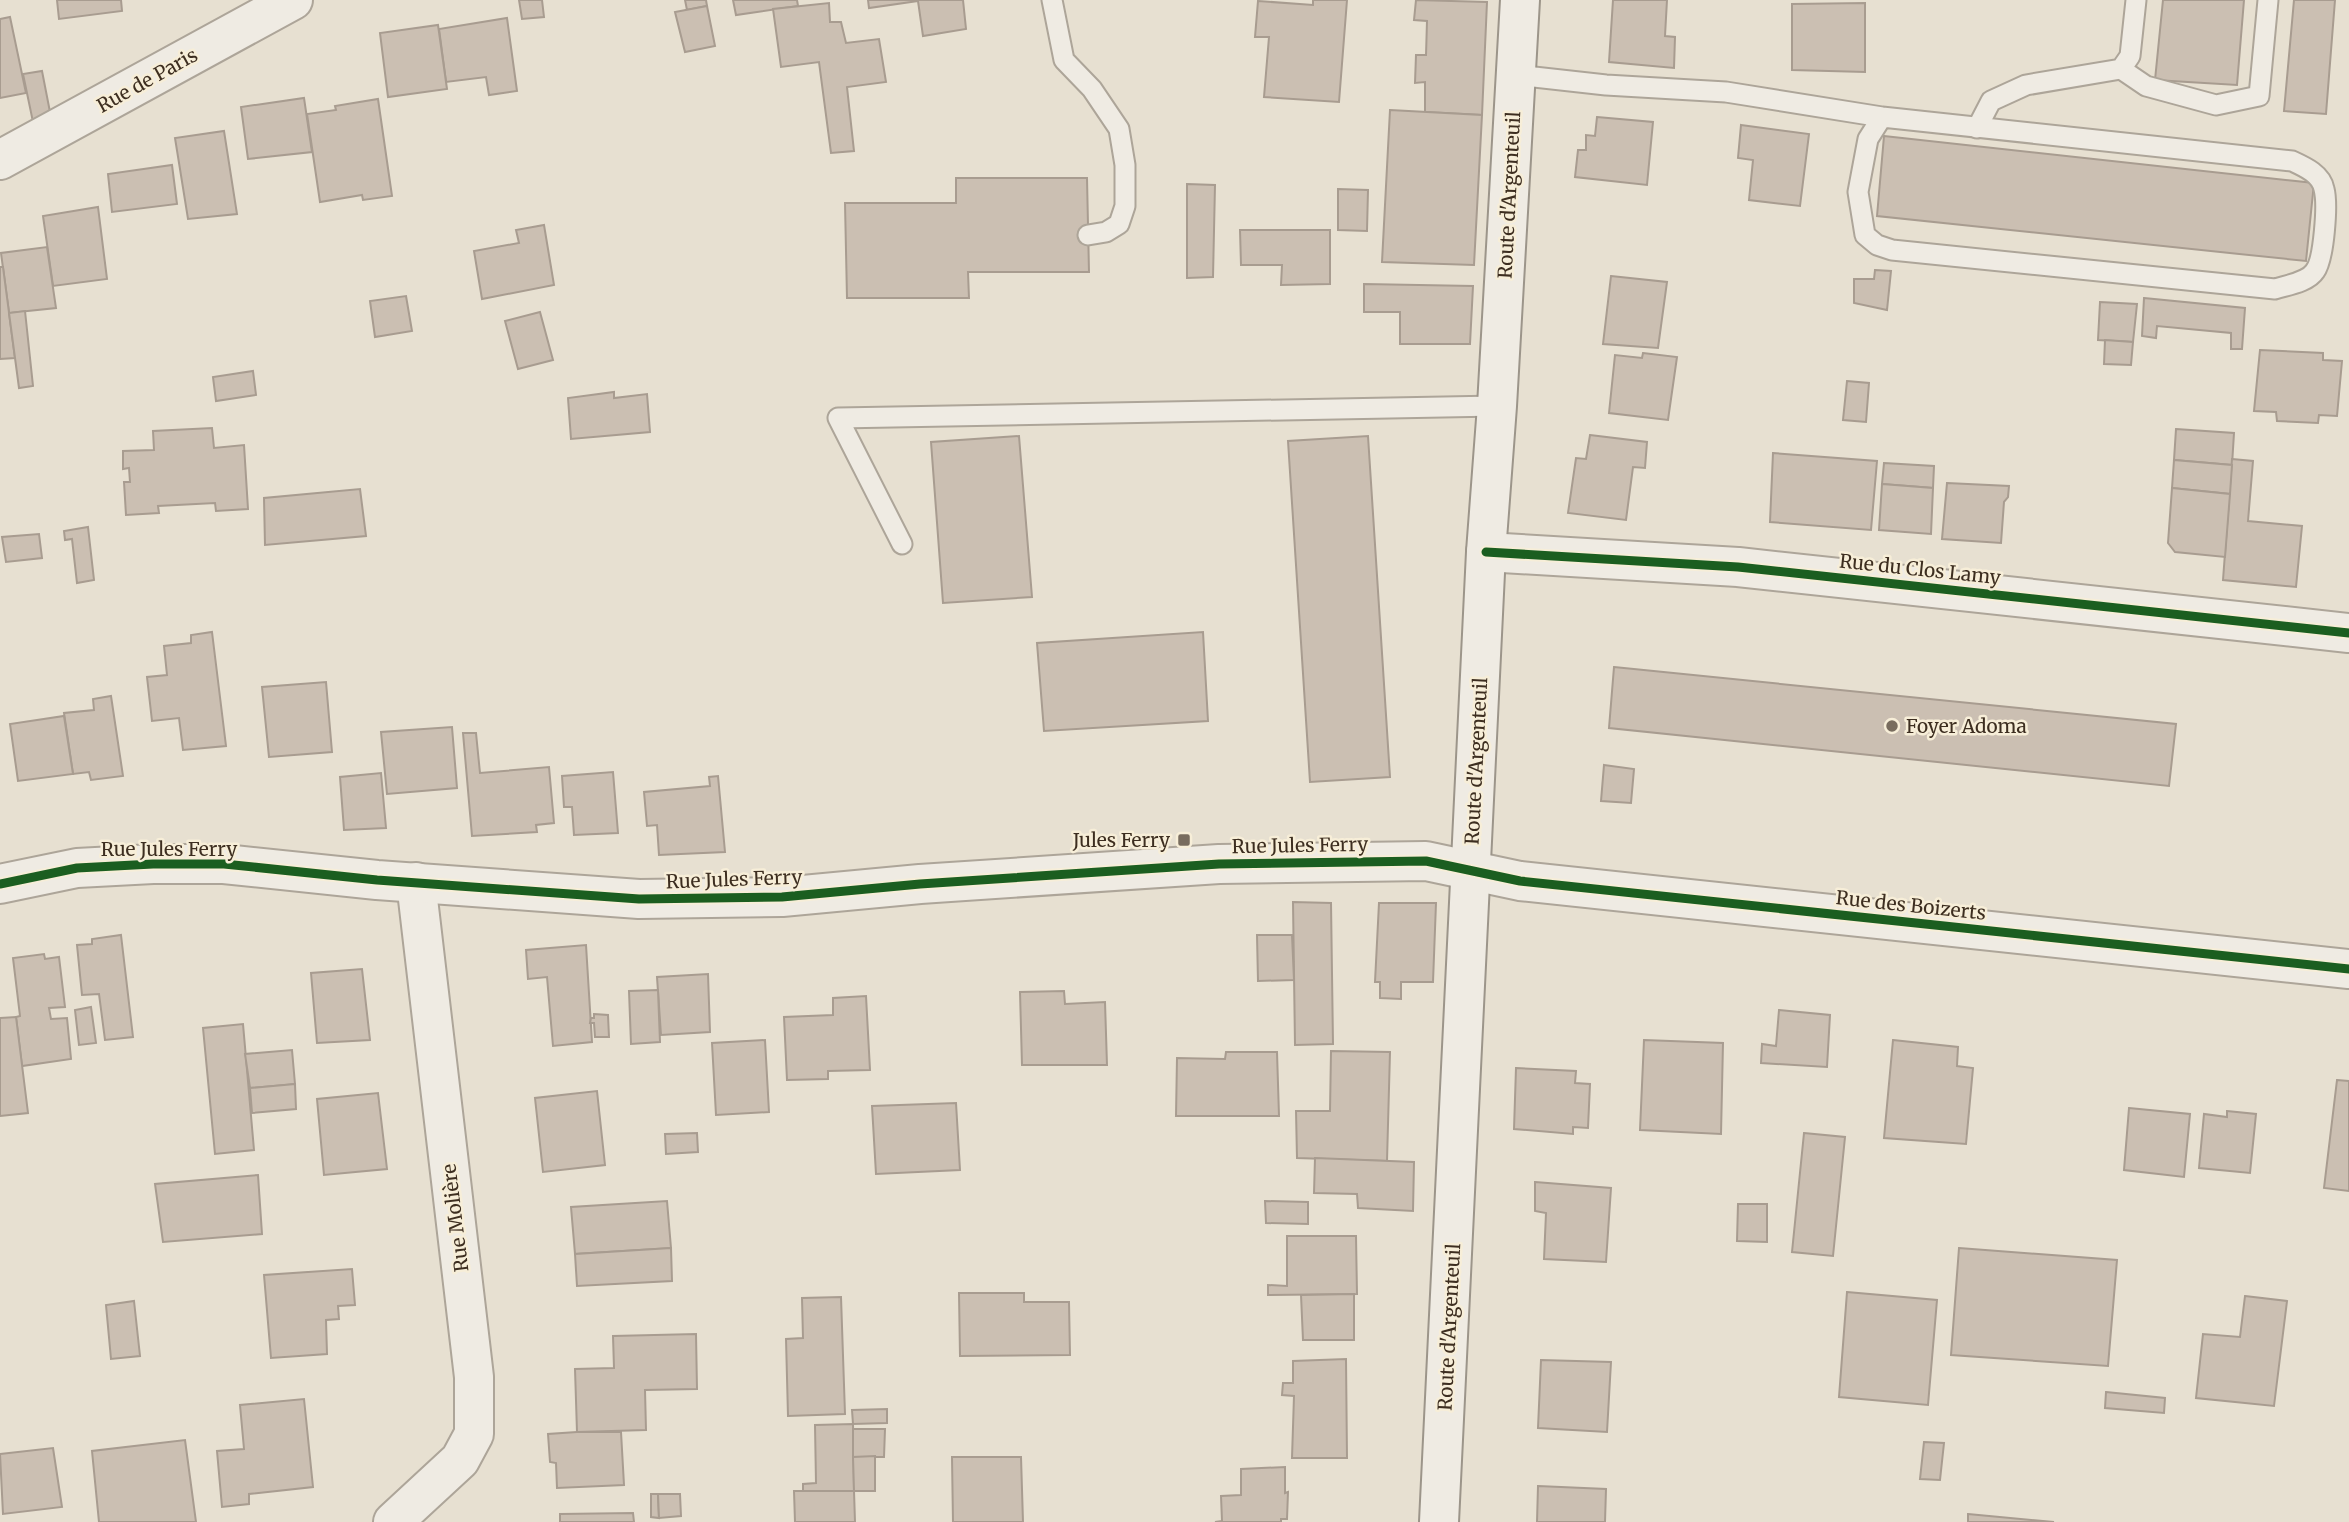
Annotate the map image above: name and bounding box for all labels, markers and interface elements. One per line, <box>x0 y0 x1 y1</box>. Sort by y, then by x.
street label: Rue de Paris <box>92 42 202 118</box>
street label: Route d'Argenteuil <box>1493 111 1525 279</box>
street label: Rue du Clos Lamy <box>1838 549 2002 589</box>
street label: Route d'Argenteuil <box>1460 677 1492 845</box>
place label: Foyer Adoma <box>1906 714 2027 738</box>
marker: Foyer Adoma <box>1884 718 1900 734</box>
place label: Jules Ferry <box>1072 828 1170 852</box>
marker: Jules Ferry <box>1176 832 1192 848</box>
street label: Rue Jules Ferry <box>1232 832 1368 858</box>
street label: Rue Jules Ferry <box>101 837 237 861</box>
street label: Rue Jules Ferry <box>665 865 803 893</box>
street label: Rue des Boizerts <box>1835 885 1987 925</box>
street label: Rue Molière <box>436 1162 474 1273</box>
street label: Route d'Argenteuil <box>1433 1243 1465 1411</box>

